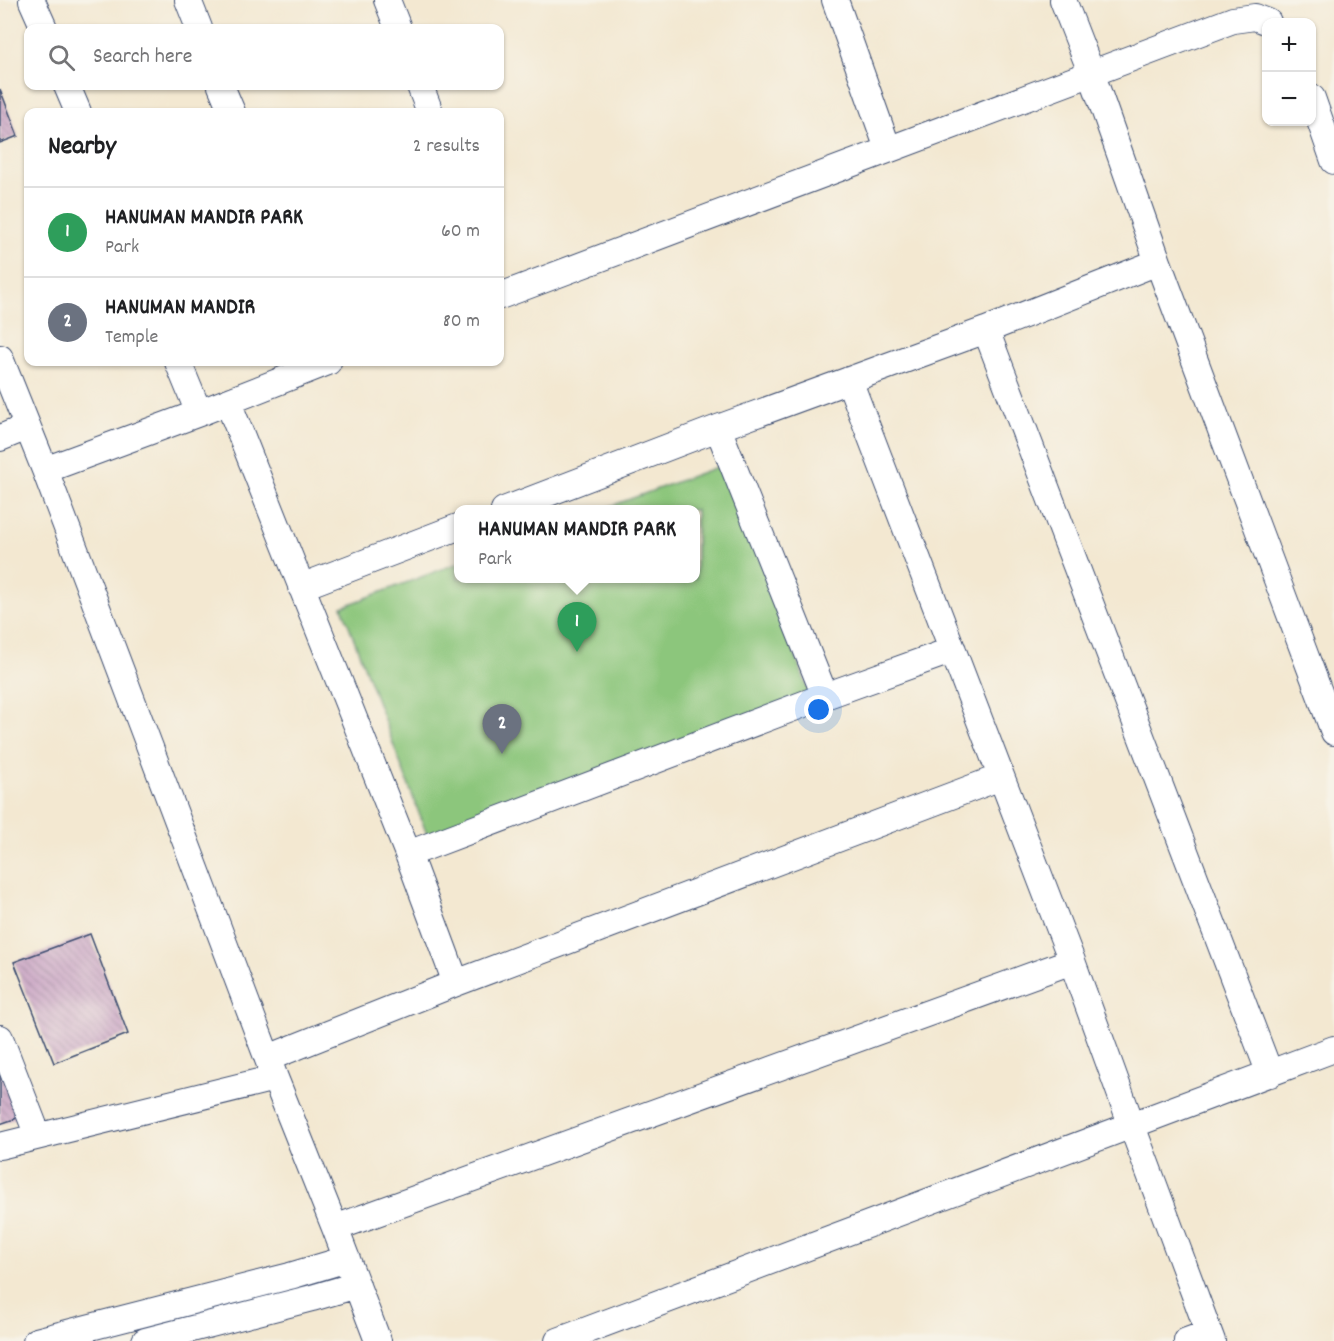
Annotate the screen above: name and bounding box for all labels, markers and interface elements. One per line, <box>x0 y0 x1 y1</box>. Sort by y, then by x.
map controls <box>1262 18 1316 126</box>
button: + <box>1262 18 1316 72</box>
search box <box>24 24 504 90</box>
icon: search <box>45 41 78 74</box>
text: Search here <box>93 42 192 73</box>
button: − <box>1262 72 1316 126</box>
text: Nearby <box>48 129 116 166</box>
text: 2 results <box>413 133 480 161</box>
text: HANUMAN MANDIR PARK <box>105 203 303 234</box>
text: 1 <box>65 218 70 246</box>
text: 60 m <box>441 218 480 246</box>
text: Park <box>105 234 139 262</box>
text: HANUMAN MANDIR <box>105 293 255 324</box>
text: 2 <box>63 308 72 336</box>
text: 80 m <box>443 308 480 336</box>
text: Temple <box>105 324 158 352</box>
popup <box>454 505 700 583</box>
text: HANUMAN MANDIR PARK <box>478 515 676 546</box>
text: Park <box>478 546 512 574</box>
pin: 1 <box>558 602 596 652</box>
your location <box>804 695 833 724</box>
pin: 2 <box>482 704 522 754</box>

